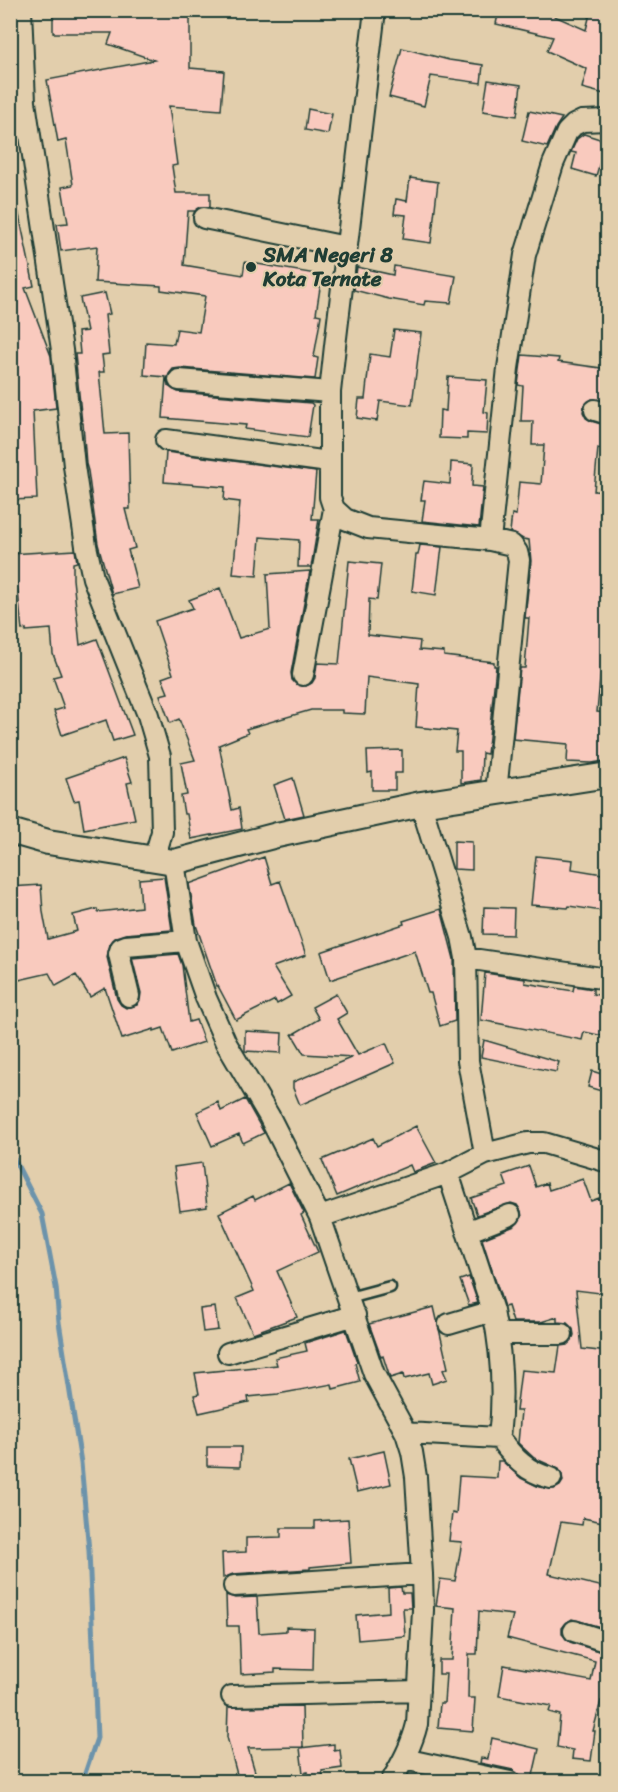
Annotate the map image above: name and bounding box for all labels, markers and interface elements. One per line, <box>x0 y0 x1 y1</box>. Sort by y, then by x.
place label: SMA Negeri 8 Kota Ternate <box>262 236 393 298</box>
marker: SMA Negeri 8 Kota Ternate <box>244 260 258 274</box>

